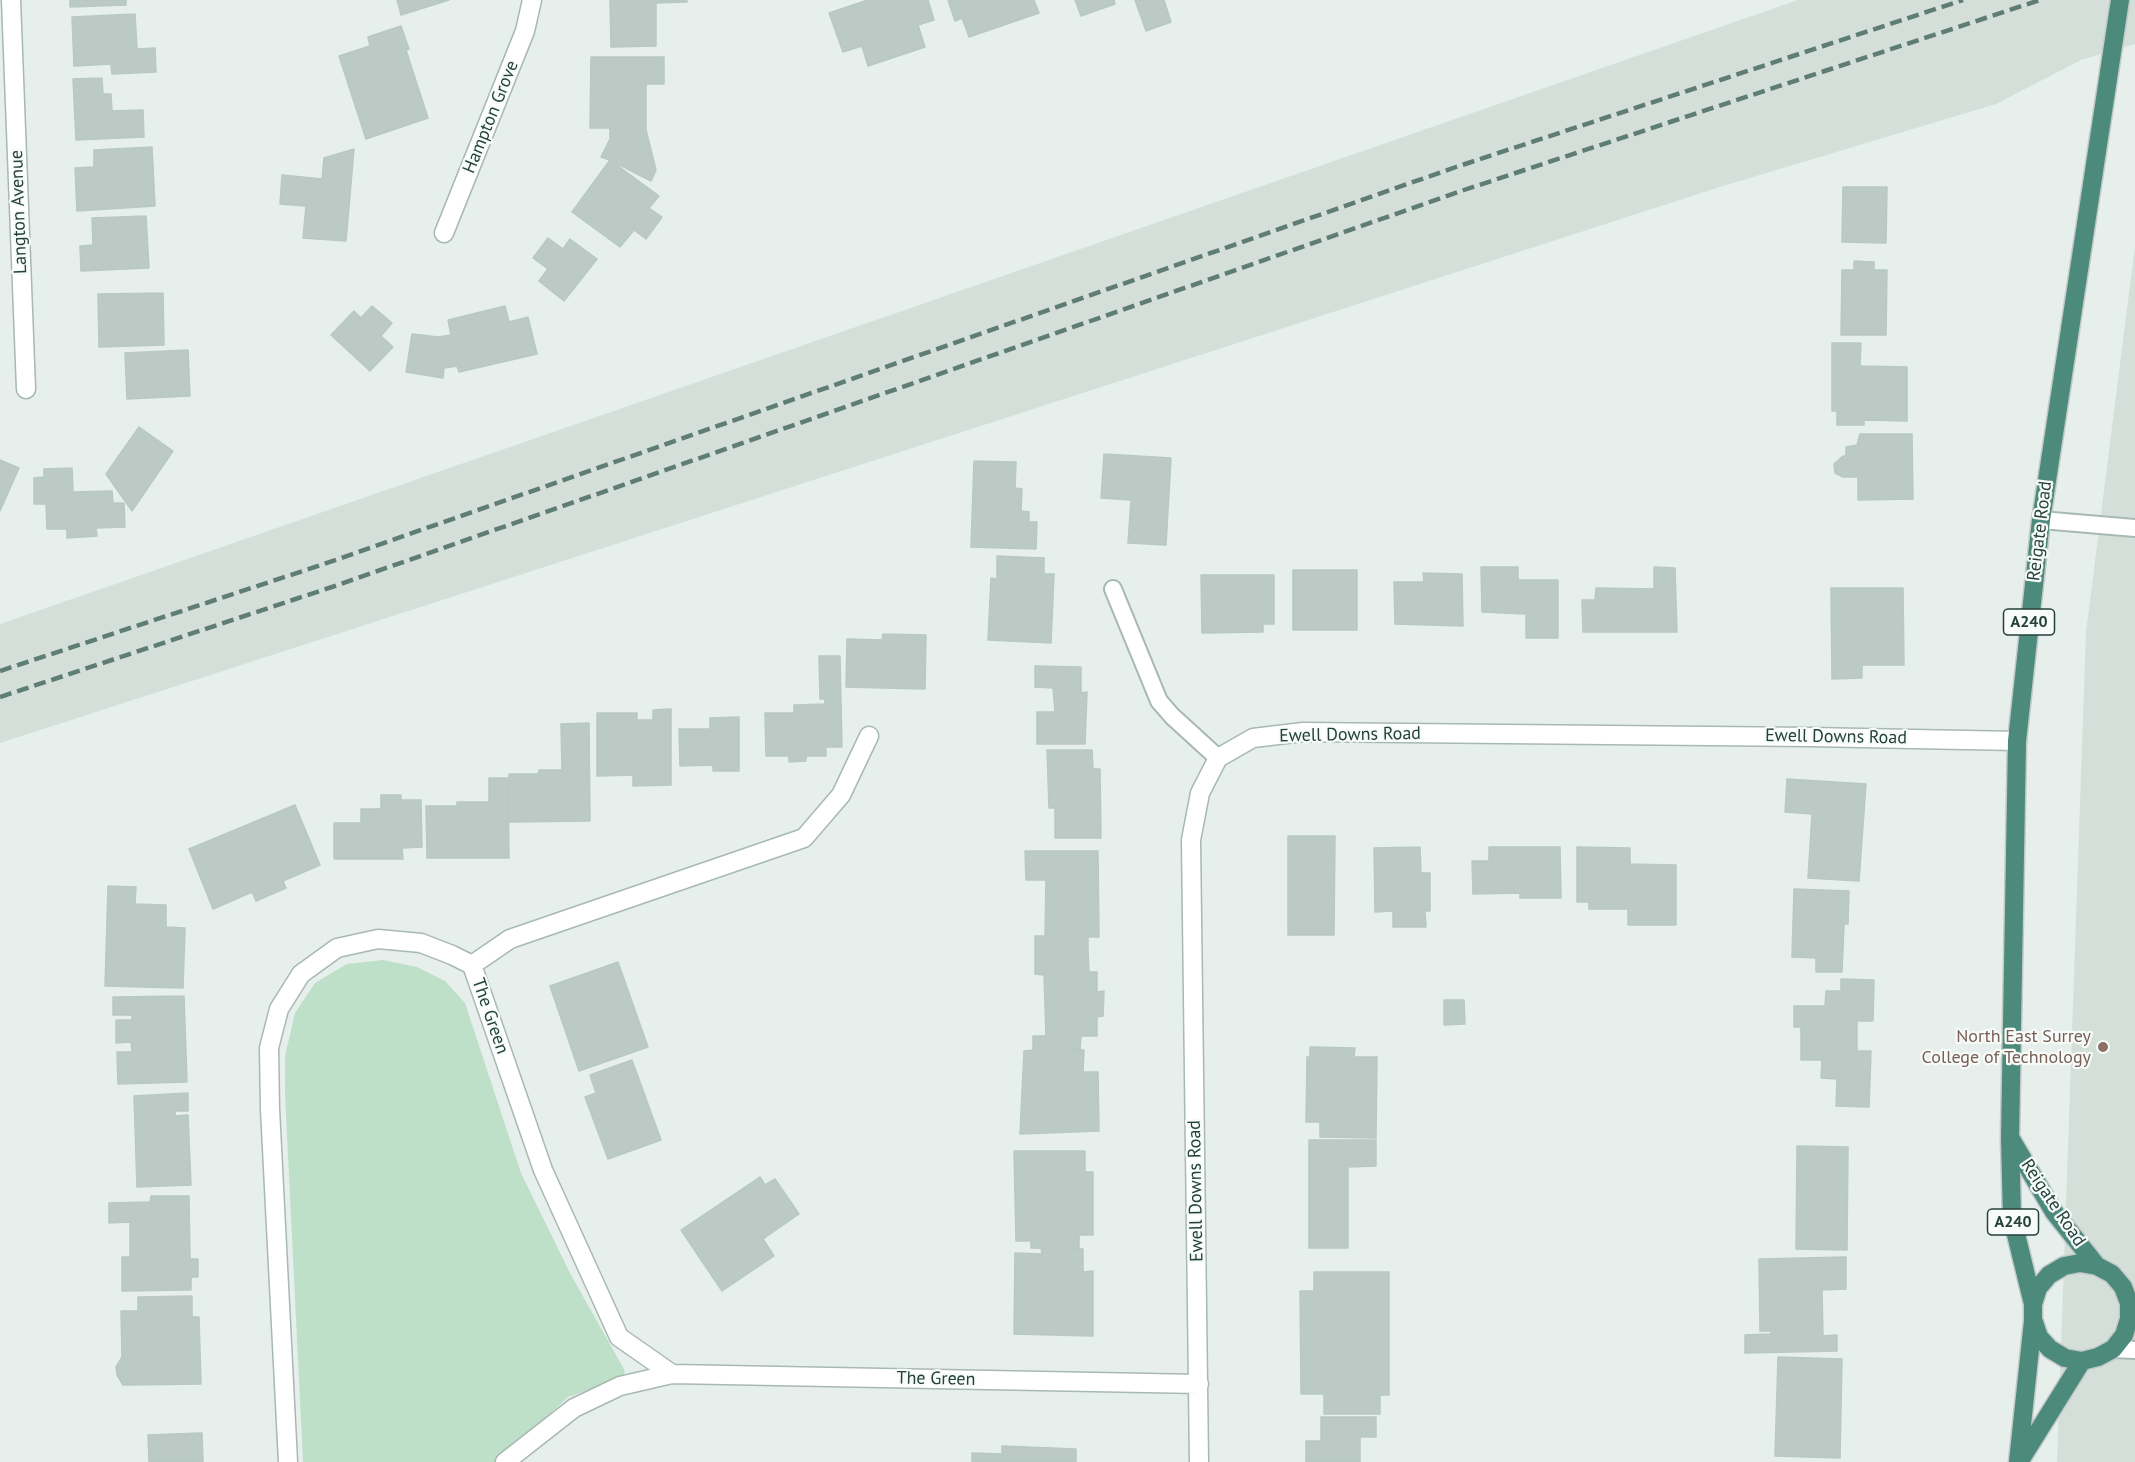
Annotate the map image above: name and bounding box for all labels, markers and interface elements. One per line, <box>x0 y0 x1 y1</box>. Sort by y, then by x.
street label: Hampton Grove <box>459 57 523 177</box>
street label: Langton Avenue <box>6 150 32 274</box>
street label: Reigate Road <box>2023 480 2057 582</box>
road number: A240 <box>2004 609 2054 635</box>
street label: Ewell Downs Road <box>1279 723 1421 747</box>
street label: Ewell Downs Road <box>1765 725 1907 749</box>
street label: The Green <box>467 975 513 1057</box>
place label: North East Surrey College of Technology <box>1922 1026 2091 1068</box>
marker: North East Surrey College of Technology <box>2096 1040 2110 1054</box>
street label: Ewell Downs Road <box>1184 1120 1208 1262</box>
street label: Reigate Road <box>2016 1155 2090 1251</box>
road number: A240 <box>1988 1209 2038 1235</box>
street label: The Green <box>896 1368 976 1390</box>

